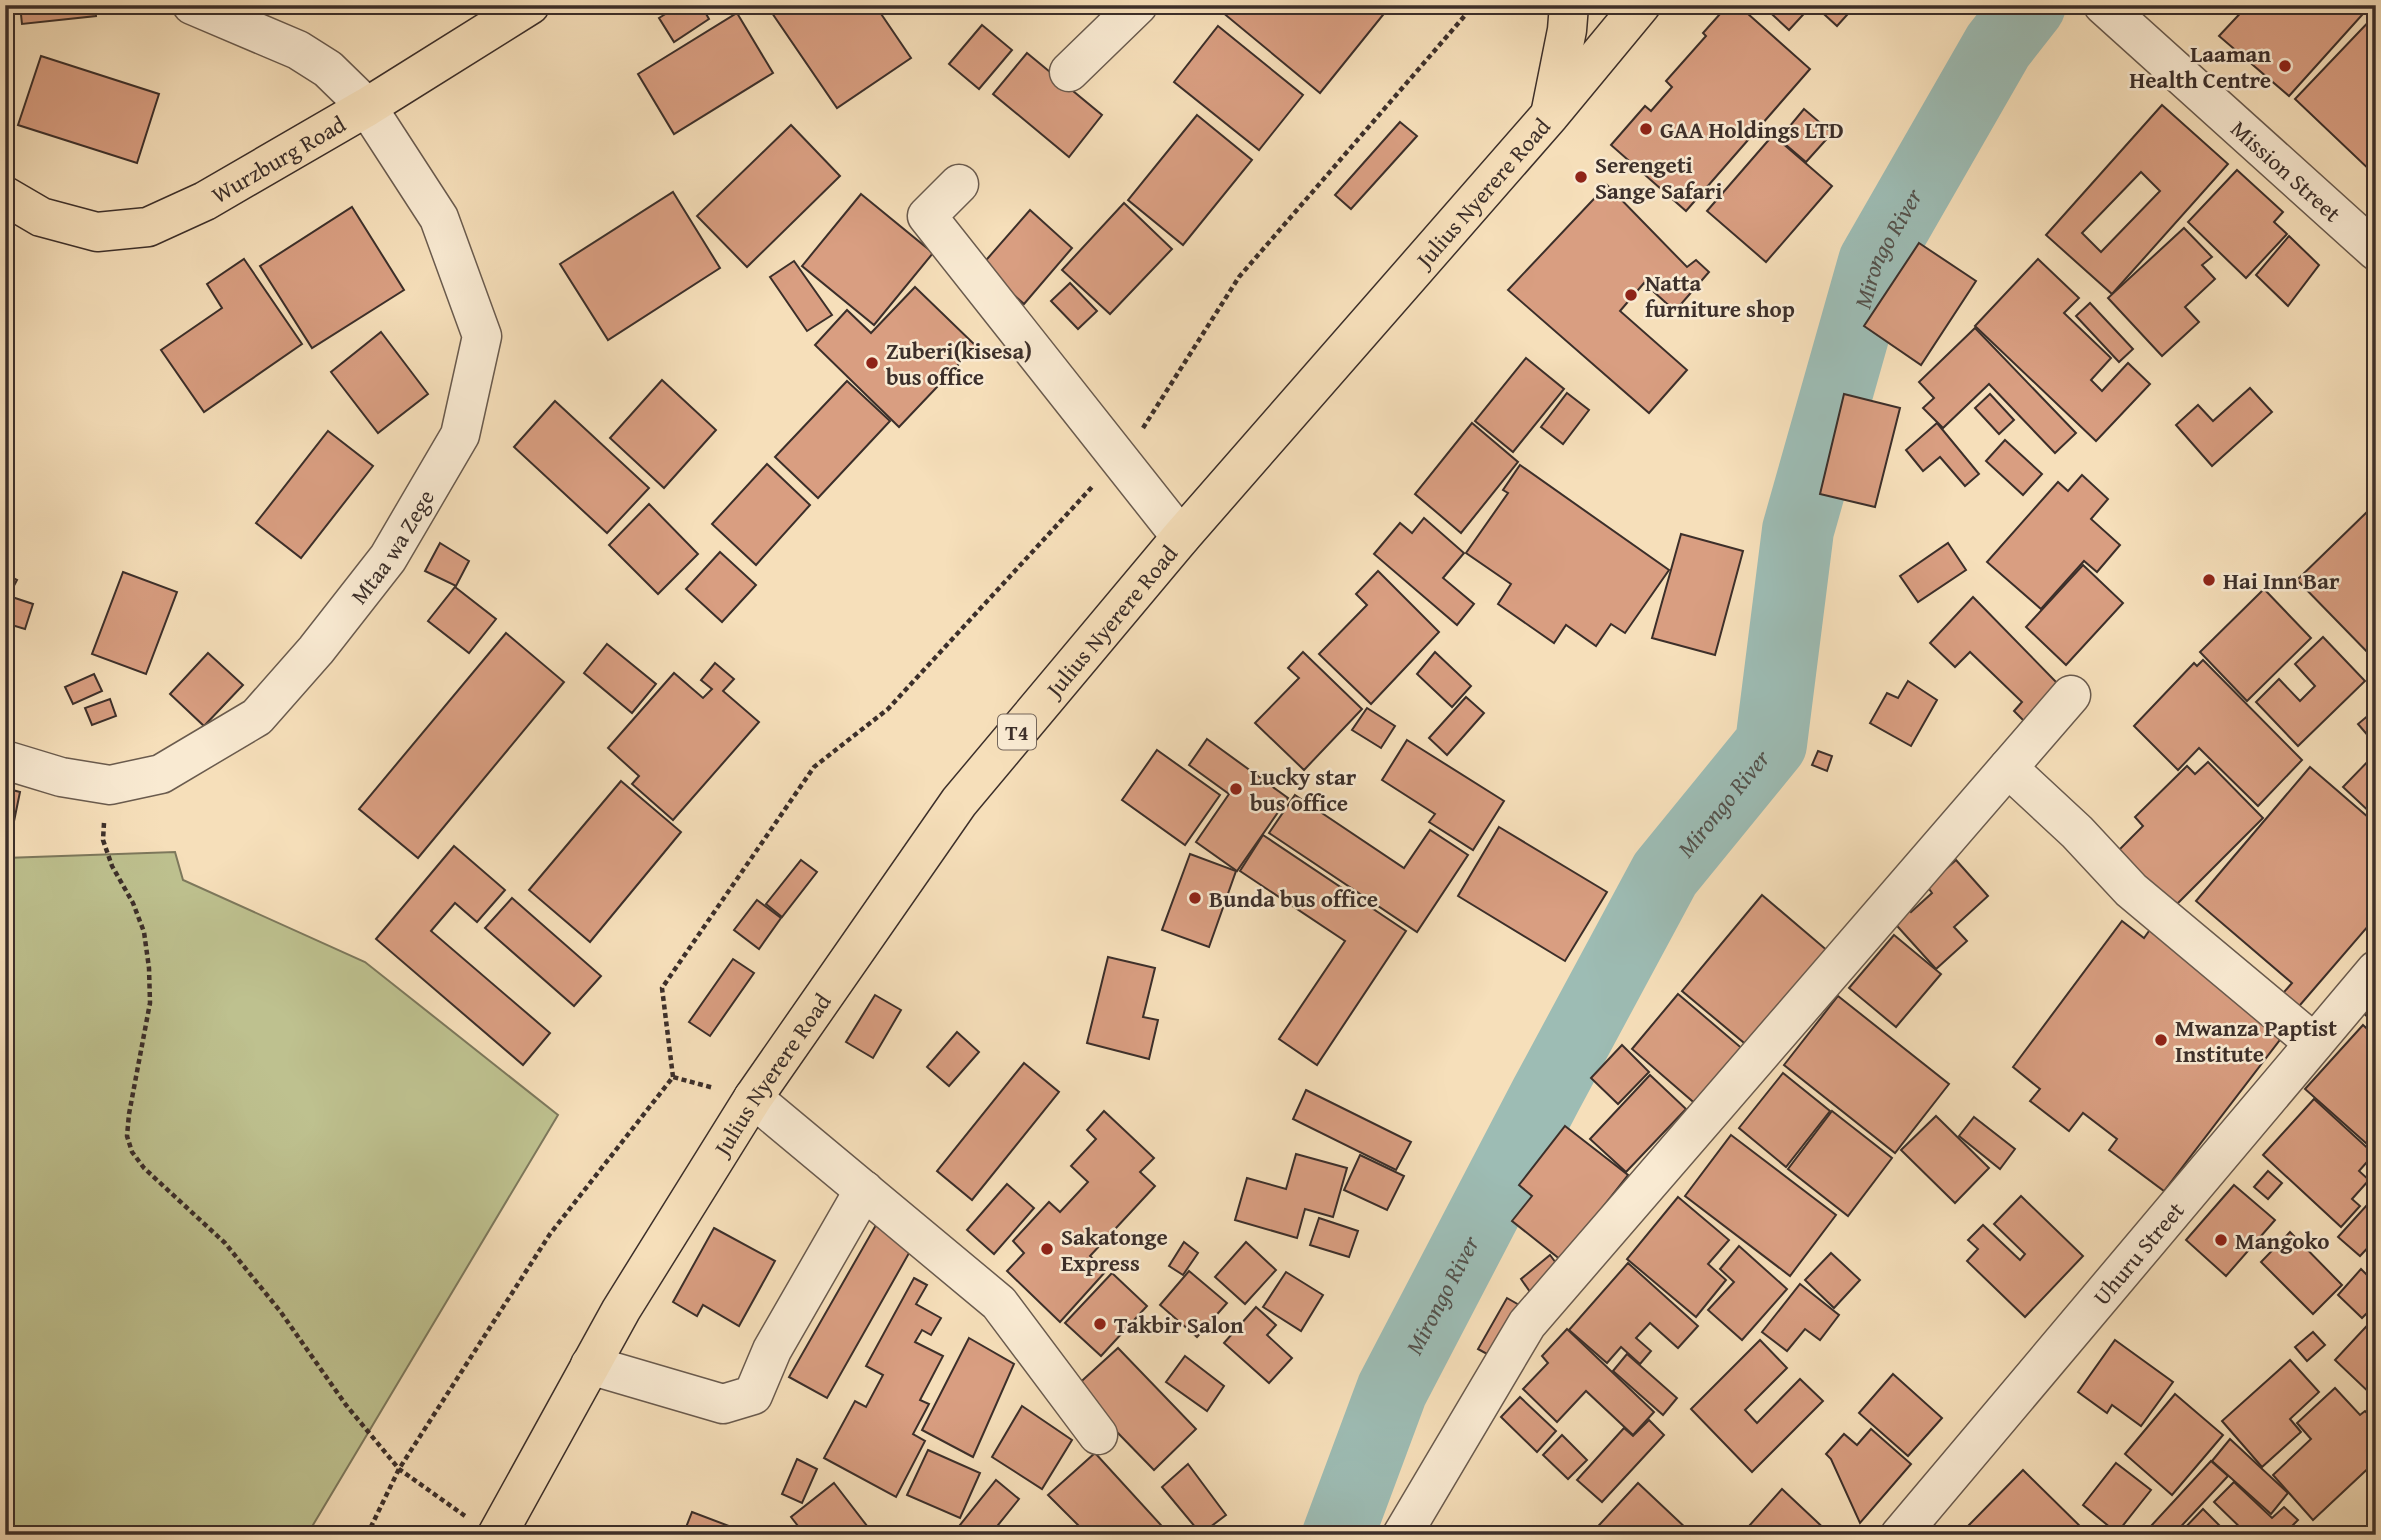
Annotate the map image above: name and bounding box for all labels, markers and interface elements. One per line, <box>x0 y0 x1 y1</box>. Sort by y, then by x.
place label: Laaman Health Centre <box>2129 37 2271 96</box>
marker: Laaman Health Centre <box>2277 58 2293 74</box>
street label: Wurzburg Road <box>205 106 352 211</box>
street label: Julius Nyerere Road <box>1406 110 1558 277</box>
street label: Mission Street <box>2224 112 2349 229</box>
place label: GAA Holdings LTD <box>1660 113 1844 146</box>
marker: GAA Holdings LTD <box>1638 121 1654 137</box>
place label: Serengeti Sange Safari <box>1595 148 1722 207</box>
marker: Serengeti Sange Safari <box>1573 169 1589 185</box>
water label: Mirongo River <box>1844 181 1931 312</box>
place label: Natta furniture shop <box>1645 266 1795 325</box>
marker: Natta furniture shop <box>1623 287 1639 303</box>
place label: Zuberi(kisesa) bus office <box>886 334 1032 393</box>
marker: Zuberi(kisesa) bus office <box>864 355 880 371</box>
street label: Mtaa wa Zege <box>342 483 441 610</box>
street label: Julius Nyerere Road <box>1036 537 1185 706</box>
place label: Hai Inn Bar <box>2223 564 2340 597</box>
marker: Hai Inn Bar <box>2201 572 2217 588</box>
road number: T4 <box>998 714 1036 750</box>
water label: Mirongo River <box>1668 741 1778 864</box>
place label: Lucky star bus office <box>1250 760 1357 819</box>
marker: Lucky star bus office <box>1228 781 1244 797</box>
place label: Bunda bus office <box>1209 882 1378 915</box>
marker: Bunda bus office <box>1187 890 1203 906</box>
street label: Julius Nyerere Road <box>703 985 838 1164</box>
place label: Mwanza Paptist Institute <box>2175 1011 2337 1070</box>
marker: Mwanza Paptist Institute <box>2153 1032 2169 1048</box>
street label: Uhuru Street <box>2085 1194 2191 1312</box>
place label: Sakatonge Express <box>1061 1220 1168 1279</box>
place label: Mangoko <box>2235 1224 2329 1257</box>
water label: Mirongo River <box>1396 1228 1488 1361</box>
marker: Mangoko <box>2213 1232 2229 1248</box>
marker: Sakatonge Express <box>1039 1241 1055 1257</box>
place label: Takbir Salon <box>1114 1308 1244 1341</box>
marker: Takbir Salon <box>1092 1316 1108 1332</box>

